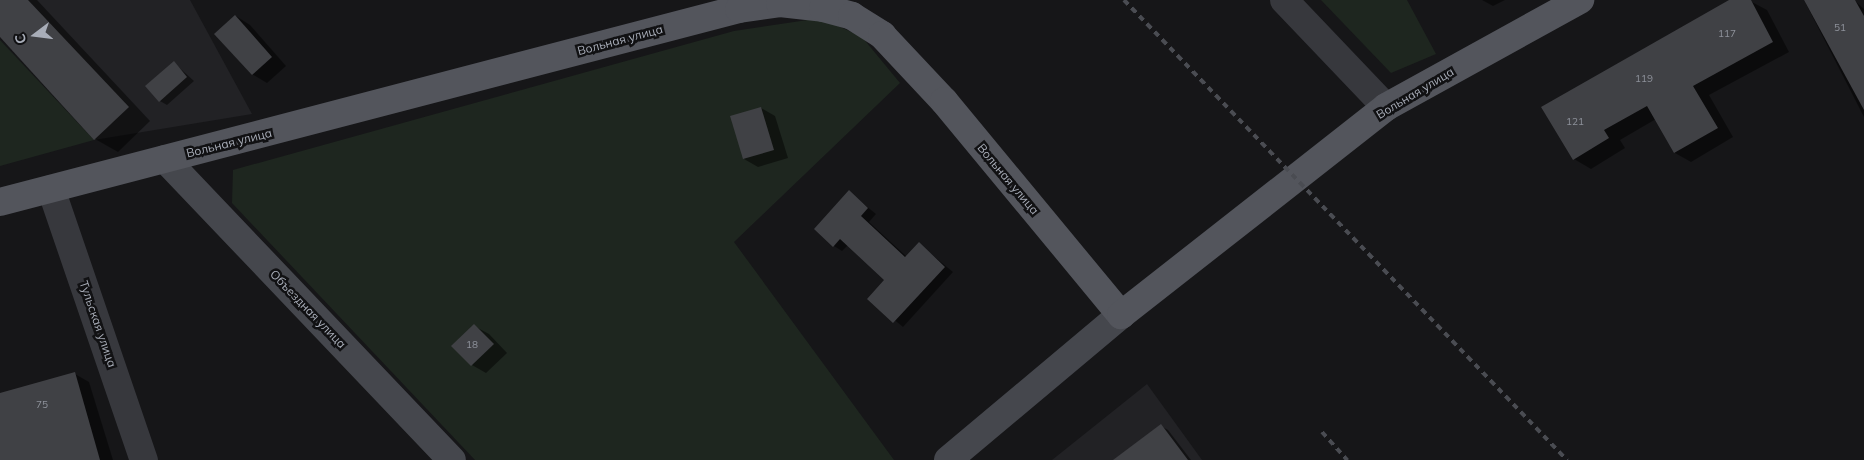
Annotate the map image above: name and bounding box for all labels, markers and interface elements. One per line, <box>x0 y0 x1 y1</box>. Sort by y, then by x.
north arrow <box>10 10 60 60</box>
street label: Вольная улица <box>576 22 664 58</box>
house number: 51 <box>1834 22 1846 34</box>
house number: 117 <box>1718 28 1736 40</box>
text: С <box>11 32 30 46</box>
street label: Вольная улица <box>1374 64 1456 122</box>
house number: 119 <box>1635 73 1653 85</box>
house number: 121 <box>1566 116 1584 128</box>
street label: Вольная улица <box>185 125 273 161</box>
street label: Вольная улица <box>974 141 1042 217</box>
street label: Объездная улица <box>267 267 349 351</box>
street label: Тульская улица <box>76 279 120 369</box>
house number: 18 <box>466 339 478 351</box>
house number: 75 <box>36 399 48 411</box>

